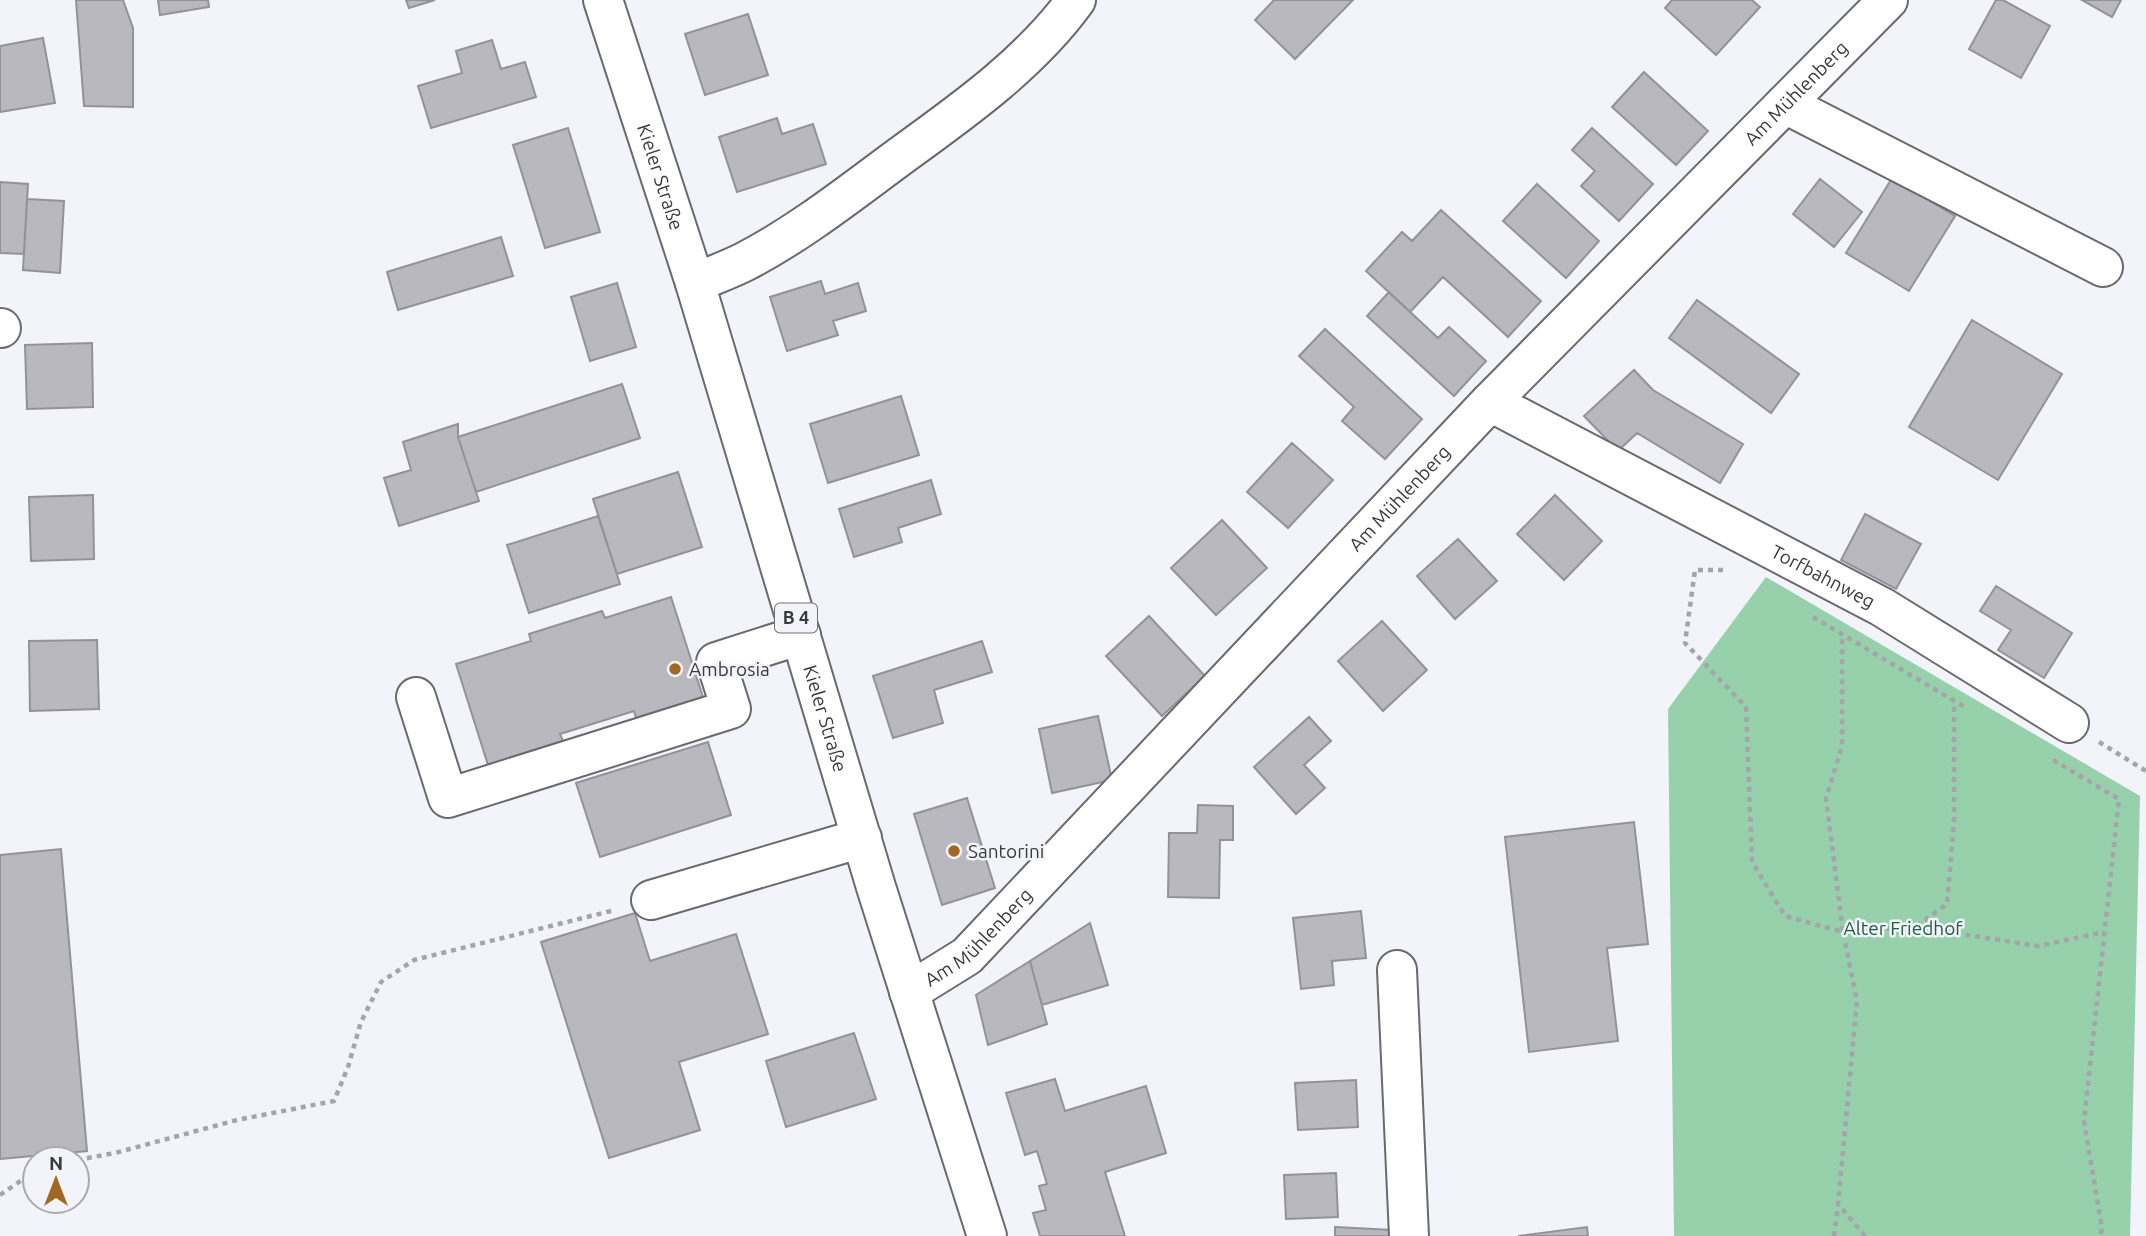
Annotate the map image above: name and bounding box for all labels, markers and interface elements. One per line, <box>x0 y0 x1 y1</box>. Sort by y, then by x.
street label: Am Mühlenberg <box>1740 36 1852 150</box>
street label: Kieler Straße <box>633 121 688 233</box>
street label: Am Mühlenberg <box>1344 441 1454 556</box>
street label: Torfbahnweg <box>1768 540 1879 612</box>
road number: B 4 <box>775 604 817 632</box>
place label: Ambrosia <box>689 658 770 680</box>
marker: Ambrosia <box>667 661 683 677</box>
street label: Kieler Straße <box>799 662 852 774</box>
place label: Santorini <box>968 840 1044 862</box>
marker: Santorini <box>946 843 962 859</box>
street label: Am Mühlenberg <box>920 883 1036 991</box>
park label: Alter Friedhof <box>1843 917 1963 939</box>
north arrow <box>21 1145 91 1215</box>
text: N <box>49 1152 63 1174</box>

